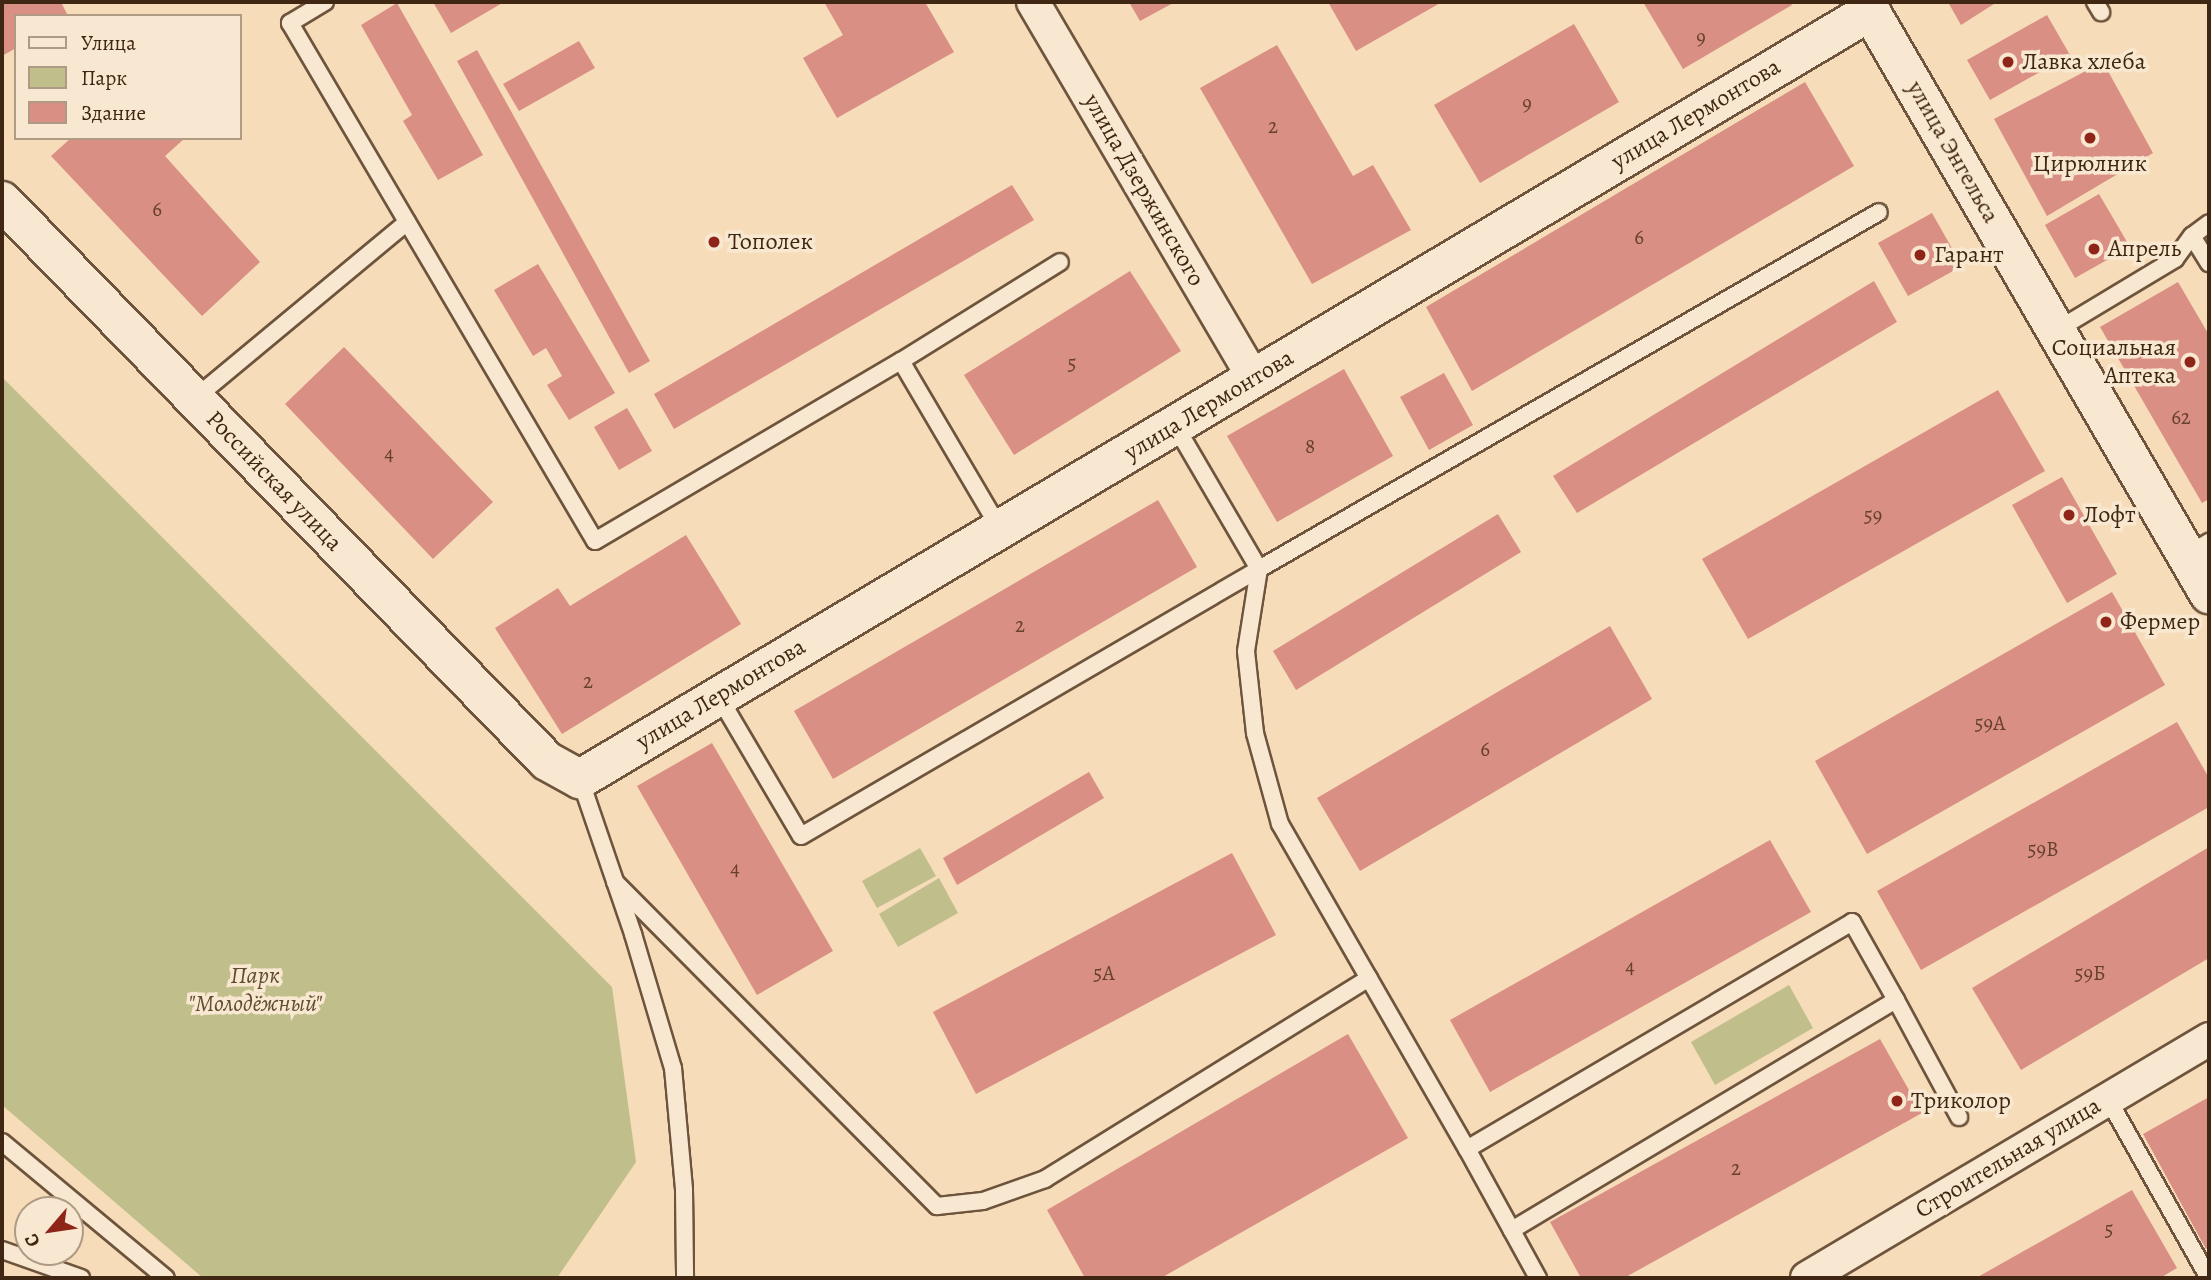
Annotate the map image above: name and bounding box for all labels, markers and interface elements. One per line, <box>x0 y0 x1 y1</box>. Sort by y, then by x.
legend <box>14 14 242 140</box>
house number: 9 <box>1696 24 1706 50</box>
text: Улица <box>81 29 136 57</box>
place label: Лавка хлеба <box>2022 48 2146 76</box>
street label: улица Лермонтова <box>1606 52 1786 176</box>
marker: Лавка хлеба <box>2000 54 2016 70</box>
text: Парк <box>81 64 127 92</box>
street label: улица Энгельса <box>1901 76 2005 228</box>
street label: улица Дзержинского <box>1077 89 1211 291</box>
house number: 9 <box>1522 90 1532 116</box>
text: Здание <box>81 99 146 127</box>
house number: 2 <box>1268 113 1278 139</box>
marker: Цирюлник <box>2082 130 2098 146</box>
place label: Цирюлник <box>2033 150 2147 178</box>
house number: 6 <box>152 196 162 222</box>
house number: 6 <box>1634 224 1644 250</box>
place label: Тополек <box>728 228 813 256</box>
marker: Тополек <box>706 234 722 250</box>
place label: Апрель <box>2108 235 2181 263</box>
place label: Гарант <box>1934 241 2004 269</box>
marker: Апрель <box>2086 241 2102 257</box>
marker: Гарант <box>1912 247 1928 263</box>
place label: Социальная Аптека <box>2052 334 2176 390</box>
street label: улица Лермонтова <box>1119 343 1299 467</box>
house number: 5 <box>1067 350 1077 376</box>
marker: Социальная Аптека <box>2182 354 2198 370</box>
house number: 62 <box>2171 404 2191 430</box>
street label: Российская улица <box>200 405 348 557</box>
house number: 8 <box>1305 433 1315 459</box>
house number: 4 <box>384 440 394 466</box>
place label: Лофт <box>2083 501 2136 529</box>
house number: 59 <box>1864 502 1882 528</box>
marker: Лофт <box>2061 507 2077 523</box>
place label: Фермер <box>2120 608 2200 636</box>
house number: 2 <box>1015 612 1025 638</box>
marker: Фермер <box>2098 614 2114 630</box>
street label: улица Лермонтова <box>631 632 811 756</box>
house number: 2 <box>583 668 593 694</box>
house number: 59А <box>1975 710 2005 736</box>
house number: 6 <box>1480 736 1490 762</box>
house number: 59В <box>2027 836 2059 862</box>
house number: 4 <box>730 855 740 881</box>
house number: 4 <box>1625 953 1635 979</box>
house number: 5А <box>1093 960 1115 986</box>
house number: 59Б <box>2074 960 2106 986</box>
park label: Парк "Молодёжный" <box>188 962 322 1018</box>
place label: Триколор <box>1911 1087 2011 1115</box>
street label: Строительная улица <box>1910 1091 2106 1225</box>
marker: Триколор <box>1889 1093 1905 1109</box>
house number: 2 <box>1731 1155 1741 1181</box>
north arrow <box>14 1196 84 1266</box>
house number: 5 <box>2104 1216 2114 1242</box>
text: С <box>18 1229 47 1252</box>

